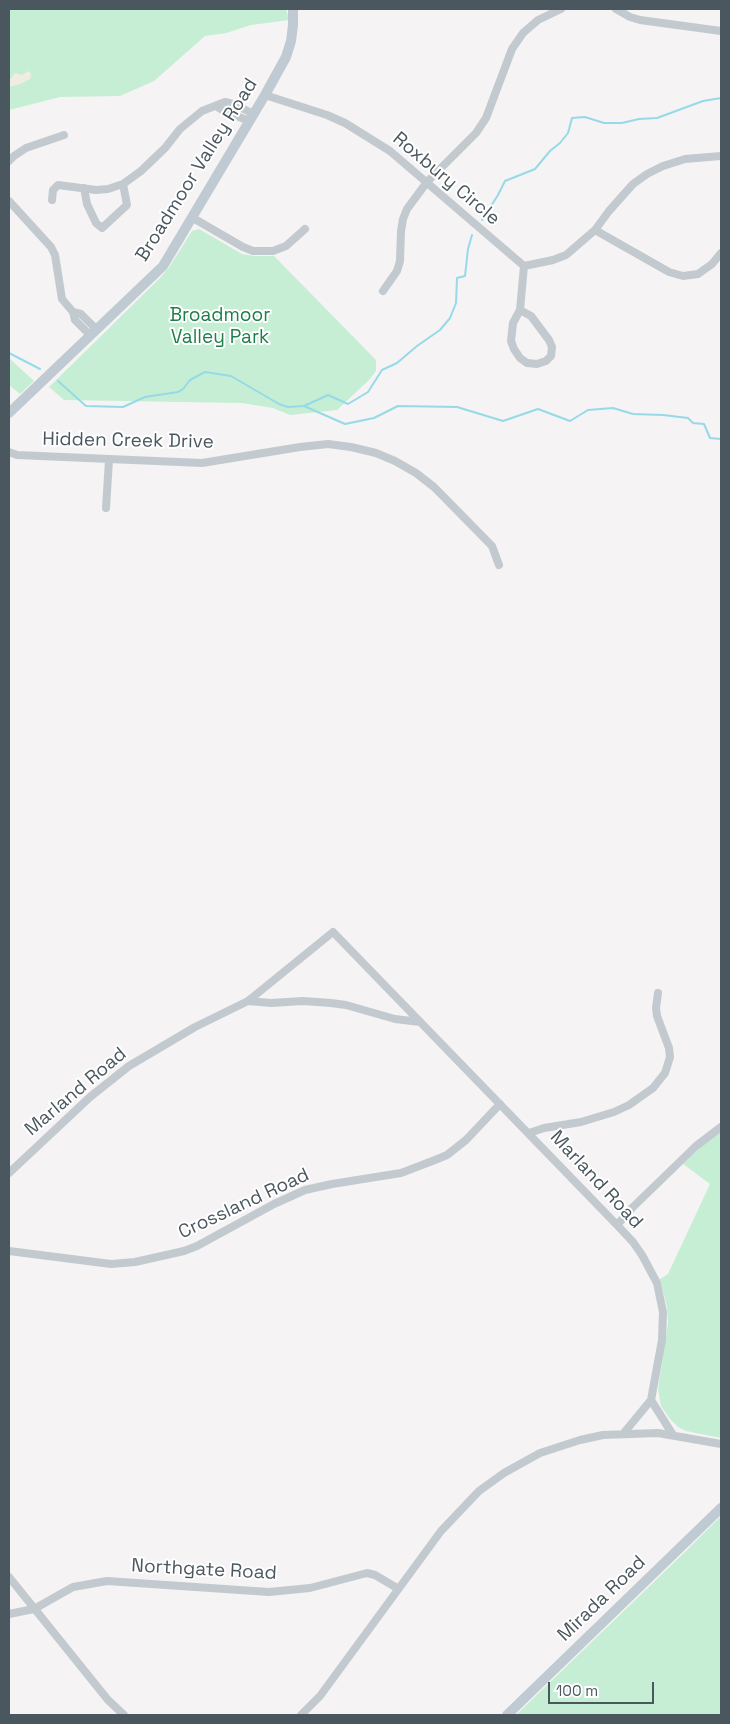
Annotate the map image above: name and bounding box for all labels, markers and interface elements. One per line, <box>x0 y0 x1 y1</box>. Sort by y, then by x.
street label: Broadmoor Valley Road <box>131 74 263 266</box>
street label: Roxbury Circle <box>388 128 504 230</box>
park label: Broadmoor Valley Park <box>169 305 271 349</box>
street label: Hidden Creek Drive <box>42 428 214 454</box>
street label: Marland Road <box>21 1043 131 1141</box>
street label: Marland Road <box>545 1126 647 1234</box>
street label: Crossland Road <box>175 1164 313 1244</box>
street label: Mirada Road <box>553 1551 651 1647</box>
street label: Northgate Road <box>131 1555 277 1585</box>
scale bar <box>550 1672 656 1704</box>
text: 100 m <box>556 1681 598 1700</box>

